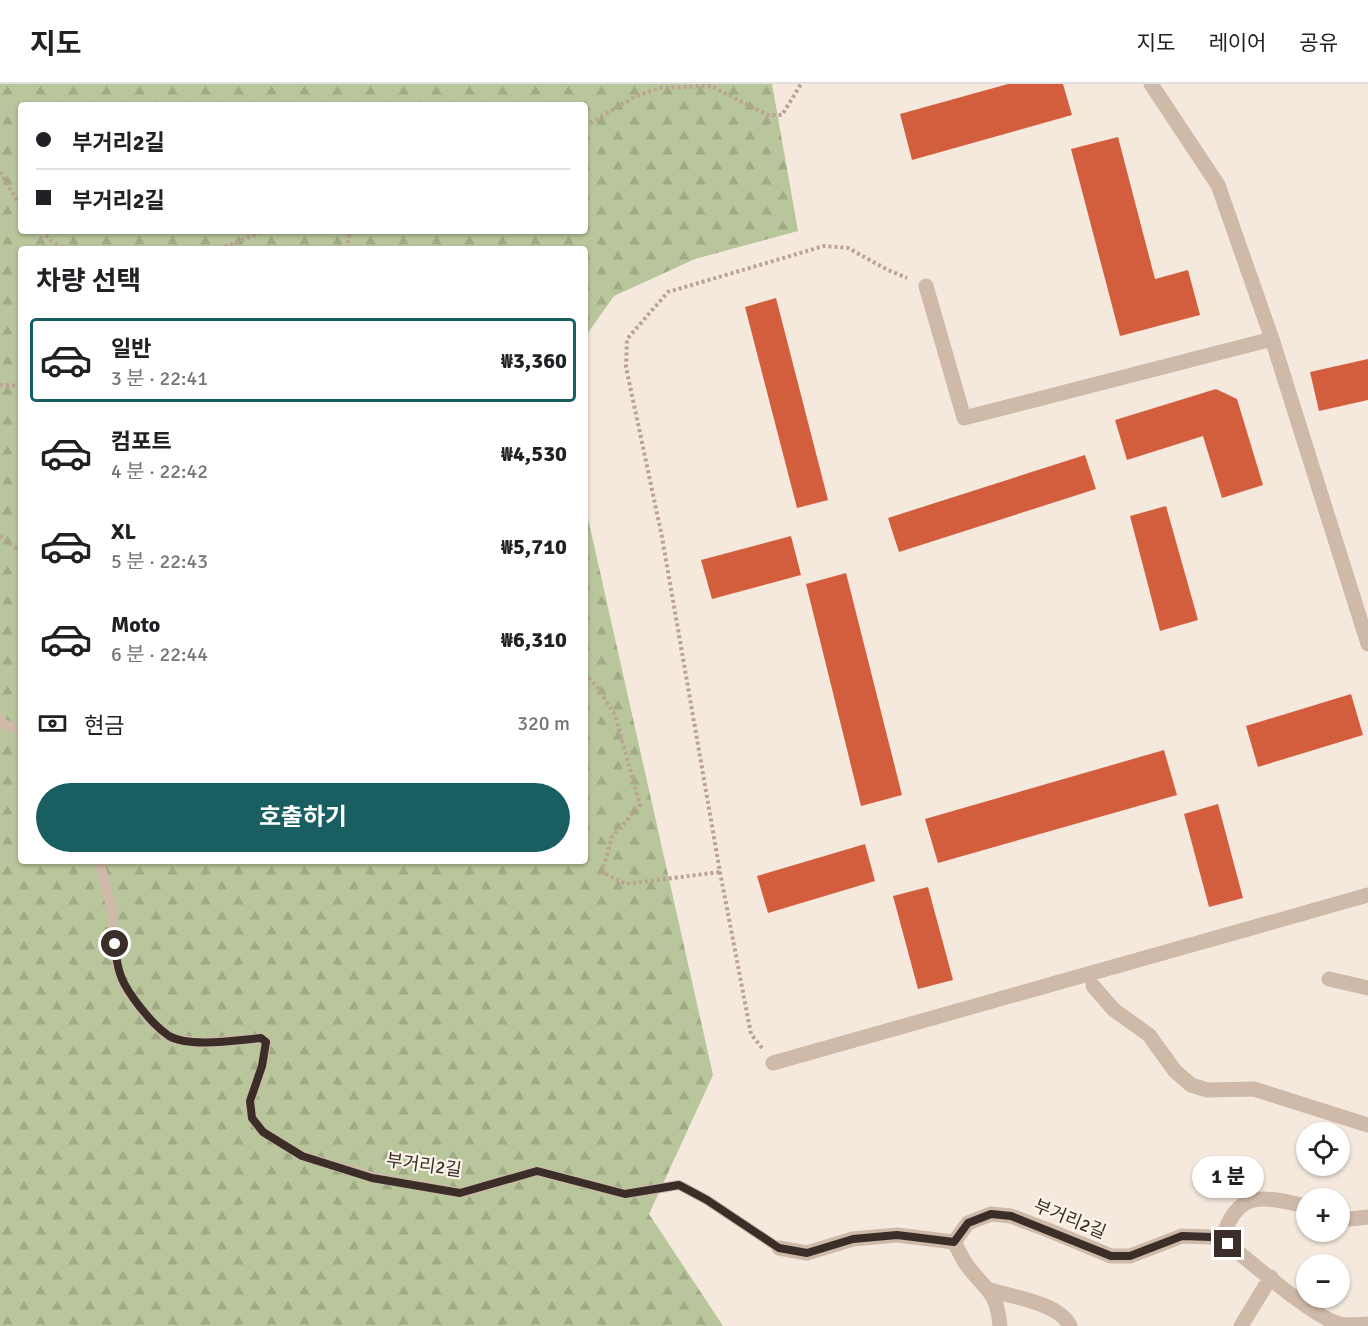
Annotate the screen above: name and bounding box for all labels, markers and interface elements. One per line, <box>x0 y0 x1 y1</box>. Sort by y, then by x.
text: 지도 <box>30 27 82 61</box>
text: 지도 <box>1137 30 1175 56</box>
text: 레이어 <box>1208 30 1266 56</box>
text: 공유 <box>1299 30 1338 56</box>
text: 부거리2길 <box>72 129 165 156</box>
text: 부거리2길 <box>72 187 165 214</box>
text: 차량 선택 <box>36 265 141 298</box>
icon: car <box>39 333 93 387</box>
text: 일반 <box>111 335 151 362</box>
text: ₩3,360 <box>501 347 567 374</box>
text: 3 분 · 22:41 <box>111 366 208 391</box>
icon: car <box>39 426 93 480</box>
text: 컴포트 <box>111 428 172 455</box>
text: ₩4,530 <box>501 440 567 467</box>
text: 4 분 · 22:42 <box>111 459 208 484</box>
text: XL <box>111 518 136 545</box>
icon: car <box>39 519 93 573</box>
text: ₩5,710 <box>501 533 567 560</box>
text: 5 분 · 22:43 <box>111 549 208 574</box>
text: Moto <box>111 611 160 638</box>
icon: car <box>39 612 93 666</box>
text: ₩6,310 <box>501 626 567 653</box>
text: 6 분 · 22:44 <box>111 642 208 667</box>
icon: cash <box>36 707 69 740</box>
text: 320 m <box>517 711 570 736</box>
text: 현금 <box>84 712 124 739</box>
button: 호출하기 <box>36 783 570 852</box>
route start <box>101 930 128 957</box>
map controls <box>1296 1122 1350 1308</box>
button: locate <box>1296 1122 1350 1176</box>
street label: 부거리2길 <box>385 1149 463 1181</box>
callout: 1 분 <box>1192 1157 1264 1199</box>
text: 1 분 <box>1211 1164 1245 1189</box>
button: + <box>1296 1188 1350 1242</box>
street label: 부거리2길 <box>1031 1195 1109 1243</box>
route end <box>1214 1230 1241 1257</box>
button: − <box>1296 1254 1350 1308</box>

